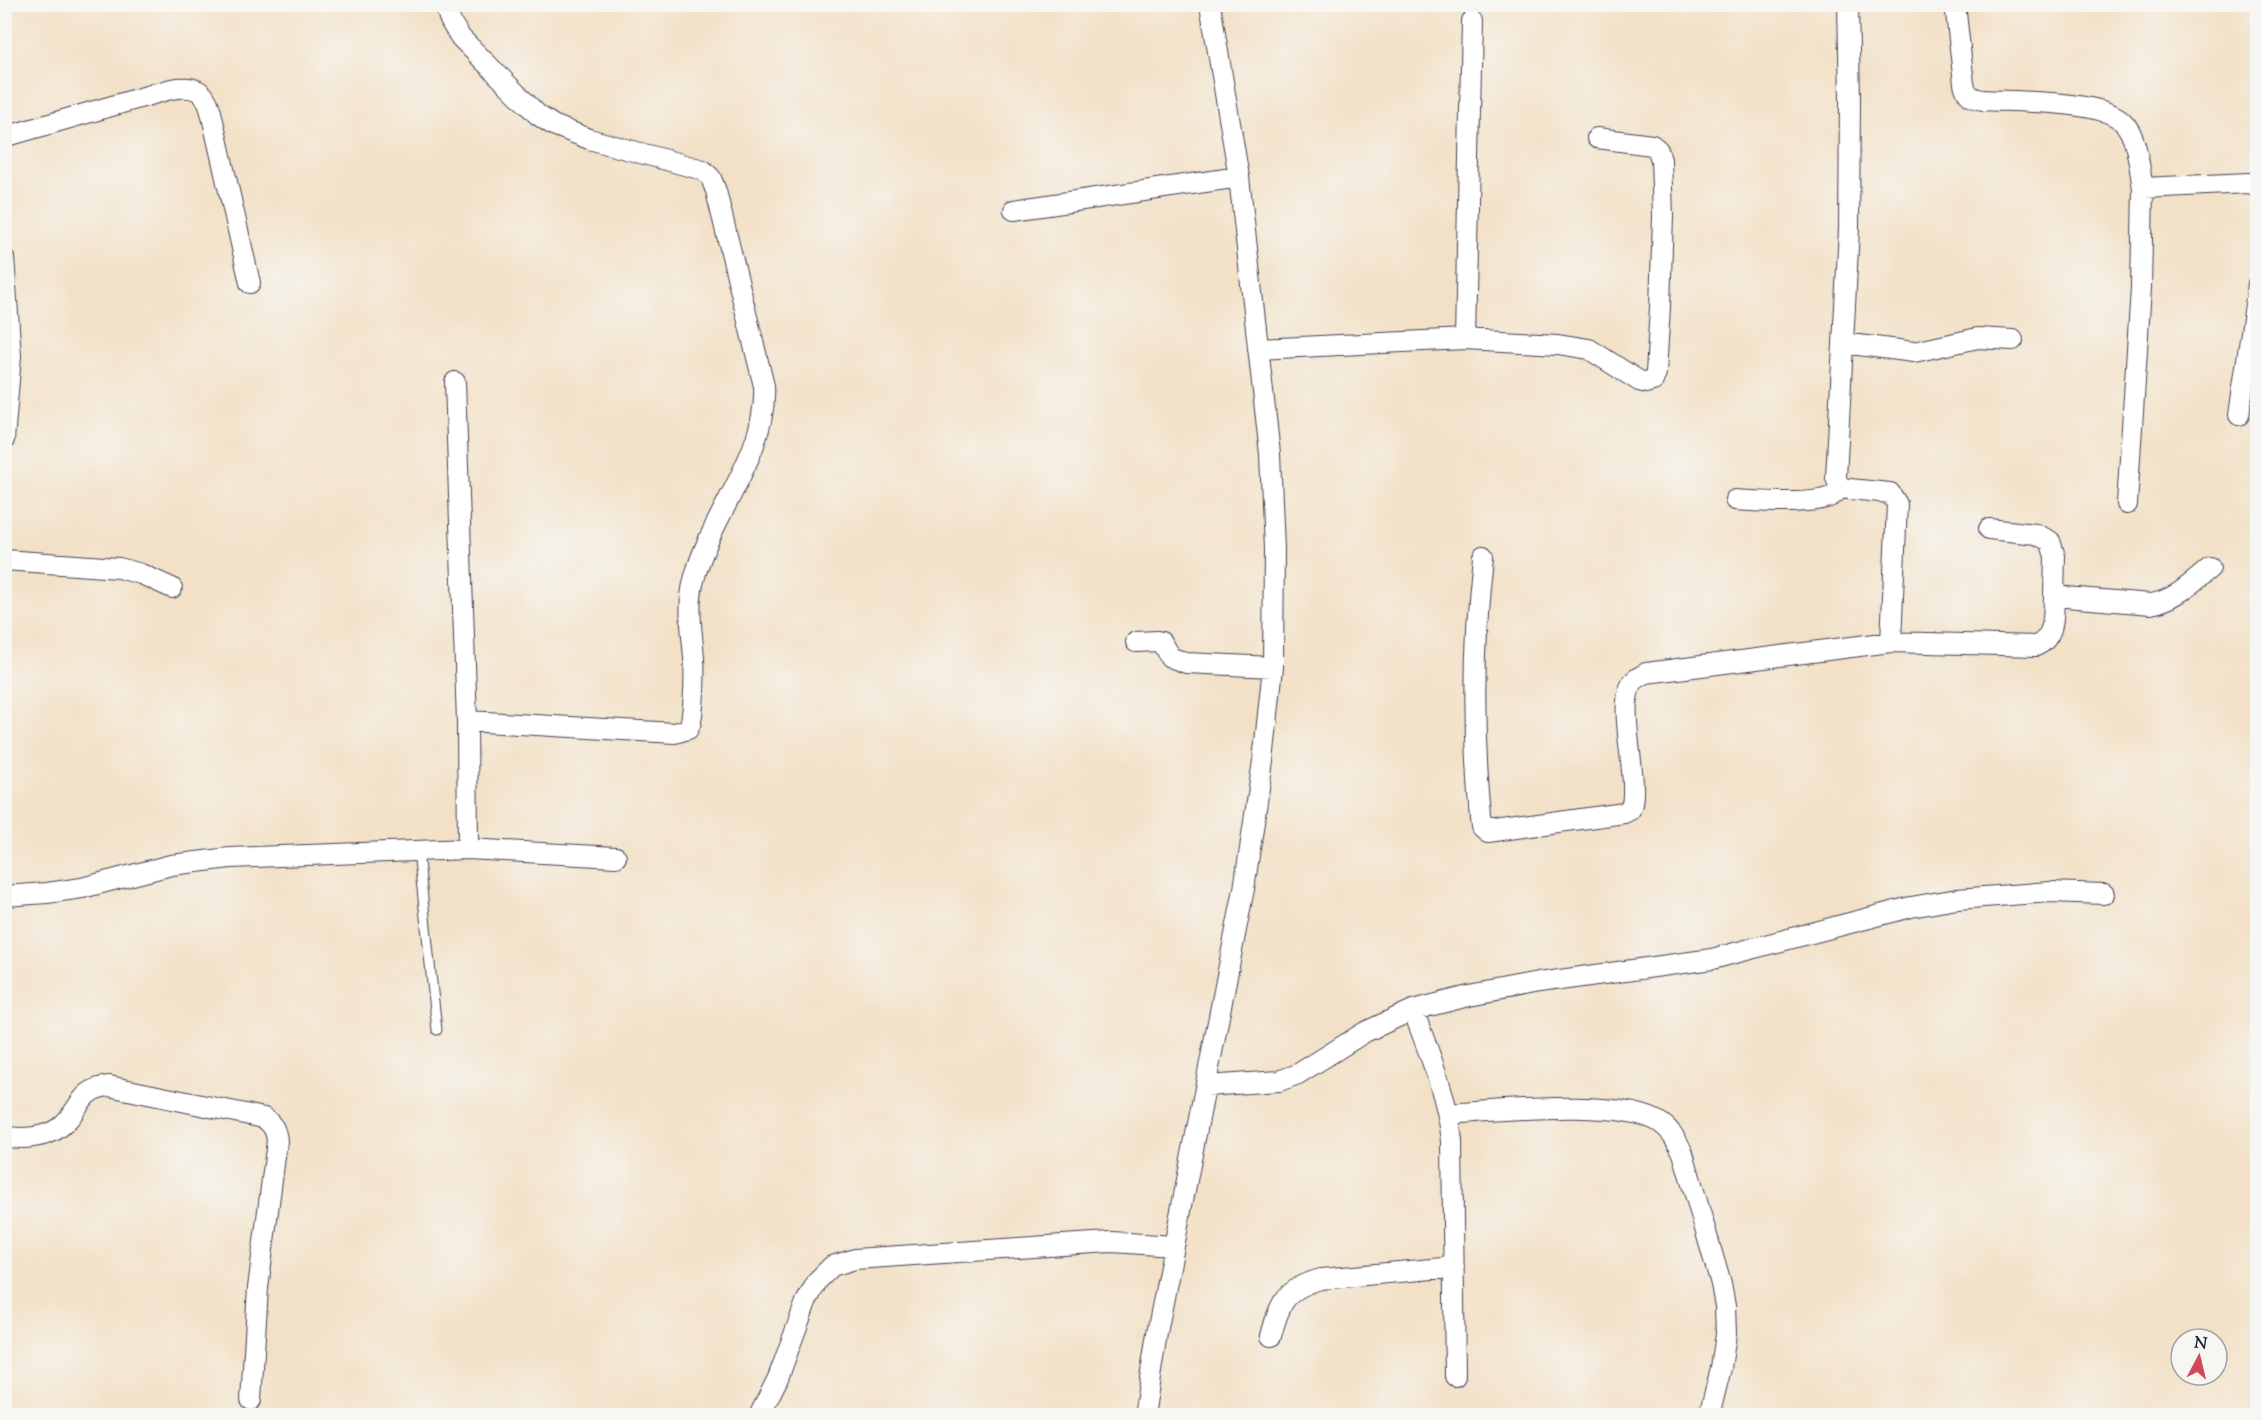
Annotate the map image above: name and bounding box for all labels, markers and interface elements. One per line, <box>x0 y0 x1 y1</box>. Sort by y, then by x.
north arrow <box>2169 1327 2229 1387</box>
text: N <box>2193 1332 2208 1357</box>

